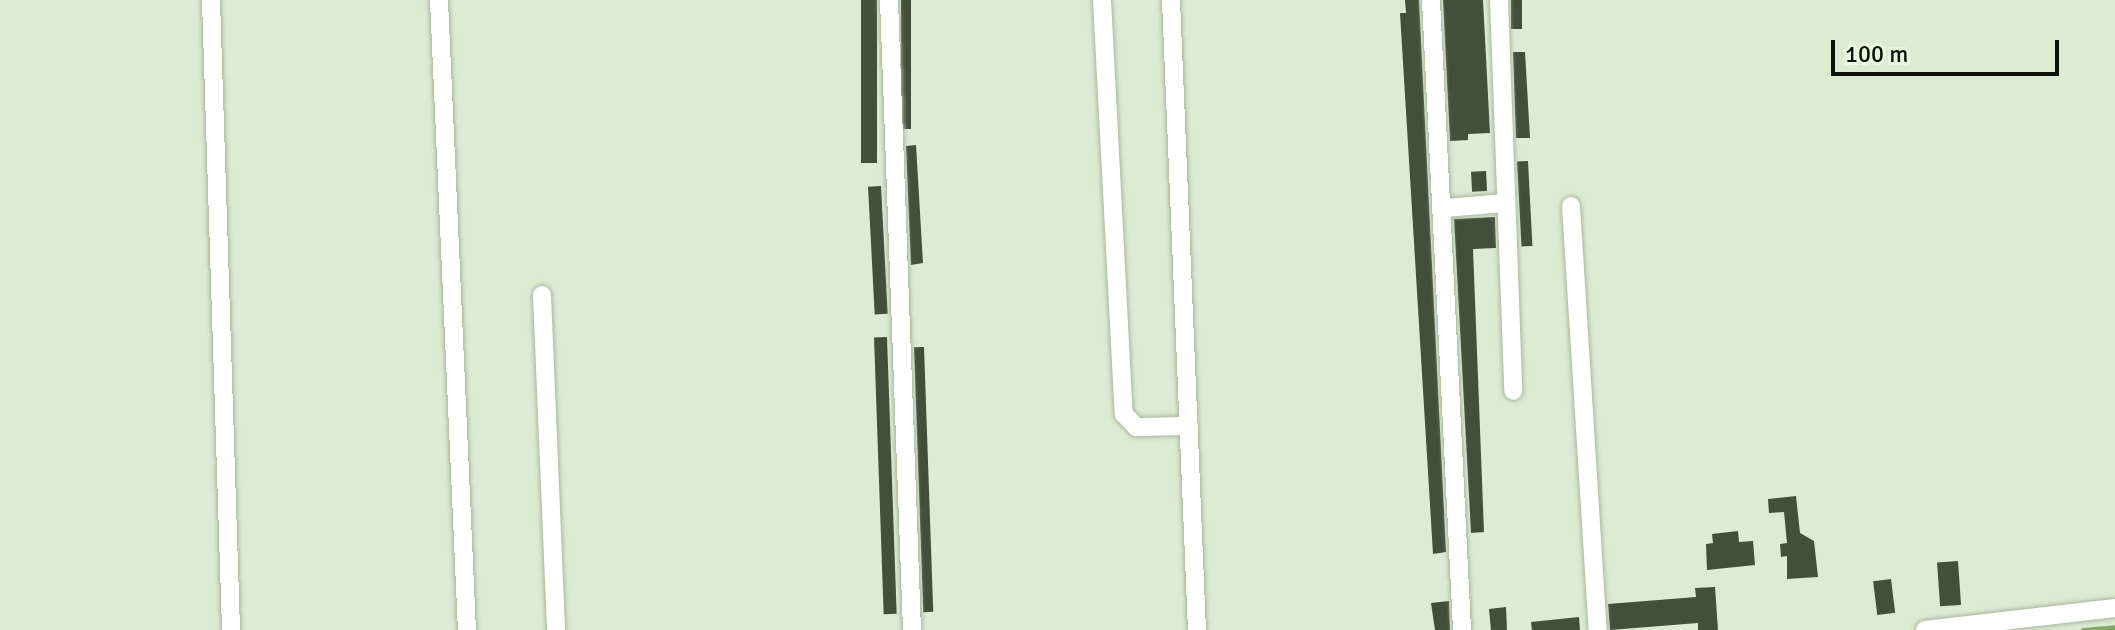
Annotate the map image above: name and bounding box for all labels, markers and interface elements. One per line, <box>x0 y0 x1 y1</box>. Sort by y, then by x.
scale bar <box>1835 24 2063 74</box>
text: 100 m <box>1845 39 1908 69</box>

